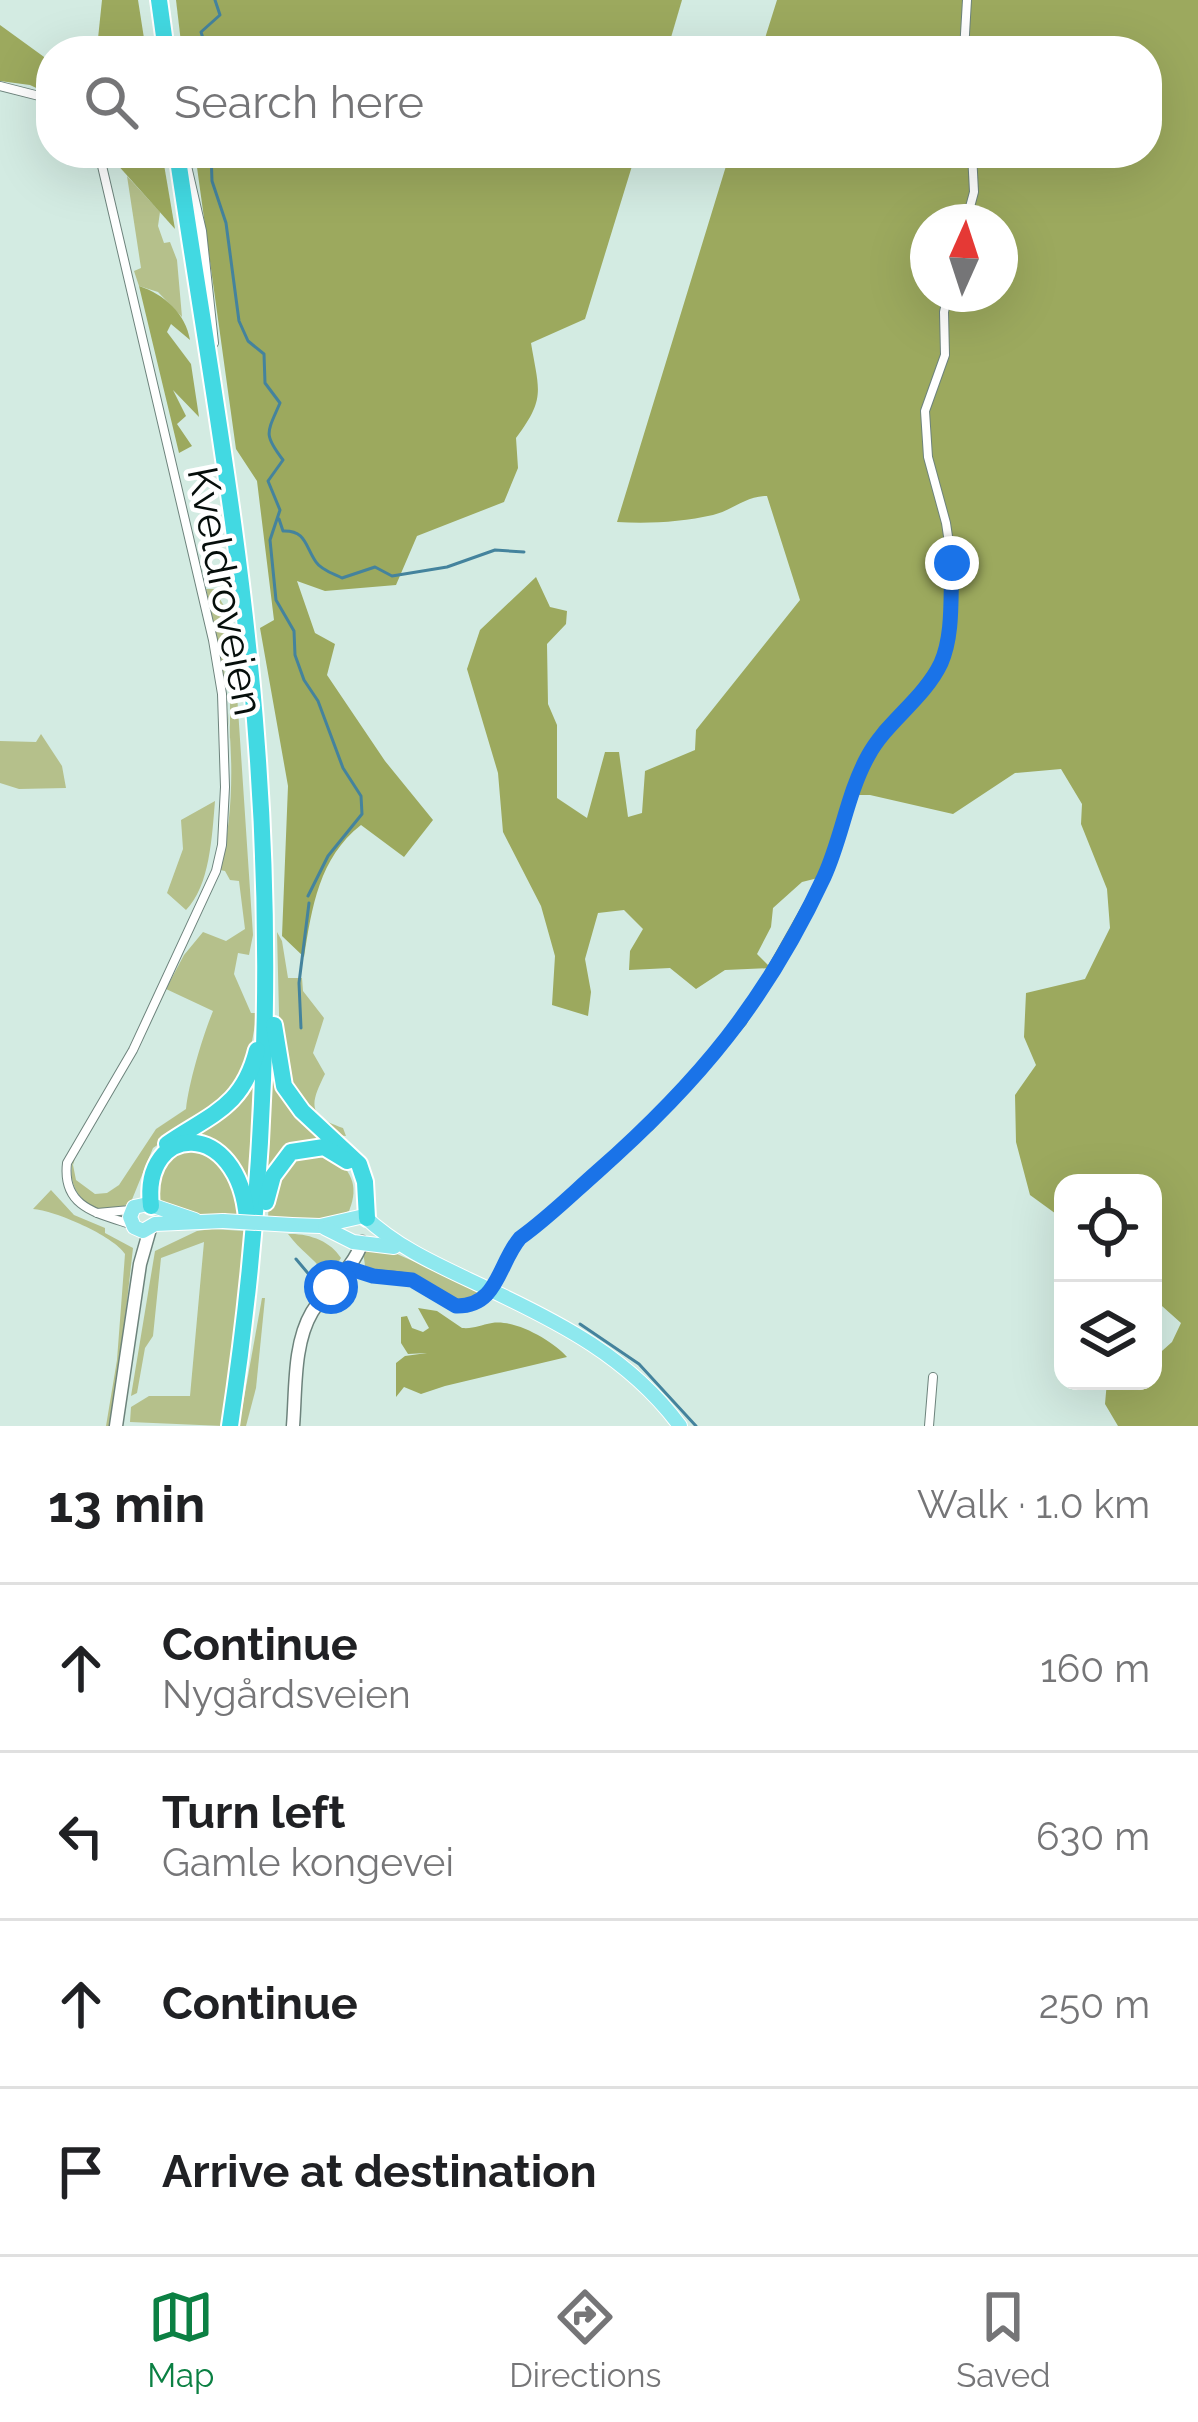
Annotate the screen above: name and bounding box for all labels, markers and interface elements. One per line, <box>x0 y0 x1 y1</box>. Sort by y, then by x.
search box <box>36 36 1162 168</box>
icon: search <box>78 69 144 135</box>
text: Search here <box>174 76 424 129</box>
north arrow <box>910 204 1018 312</box>
street label: Kveldroveien <box>177 463 274 720</box>
route end <box>925 536 979 590</box>
map controls <box>1054 1174 1162 1390</box>
button: locate <box>1054 1174 1162 1282</box>
route start <box>304 1260 358 1314</box>
button: layers <box>1054 1282 1162 1390</box>
text: 13 min <box>48 1474 205 1534</box>
text: Walk · 1.0 km <box>917 1481 1150 1527</box>
text: Continue <box>162 1618 358 1671</box>
icon: ahead <box>48 1635 114 1701</box>
text: 160 m <box>1040 1645 1150 1691</box>
text: Nygårdsveien <box>162 1671 411 1717</box>
text: Turn left <box>162 1786 345 1839</box>
icon: left <box>48 1803 114 1869</box>
text: 630 m <box>1036 1813 1150 1859</box>
text: Gamle kongevei <box>162 1839 454 1885</box>
icon: ahead <box>48 1971 114 2037</box>
text: Continue <box>162 1977 358 2030</box>
text: 250 m <box>1039 1981 1150 2027</box>
icon: arrive <box>48 2139 114 2205</box>
text: Arrive at destination <box>162 2145 597 2198</box>
tab: Map <box>147 2284 214 2395</box>
tab: Directions <box>509 2284 662 2395</box>
tab: Saved <box>956 2284 1051 2395</box>

